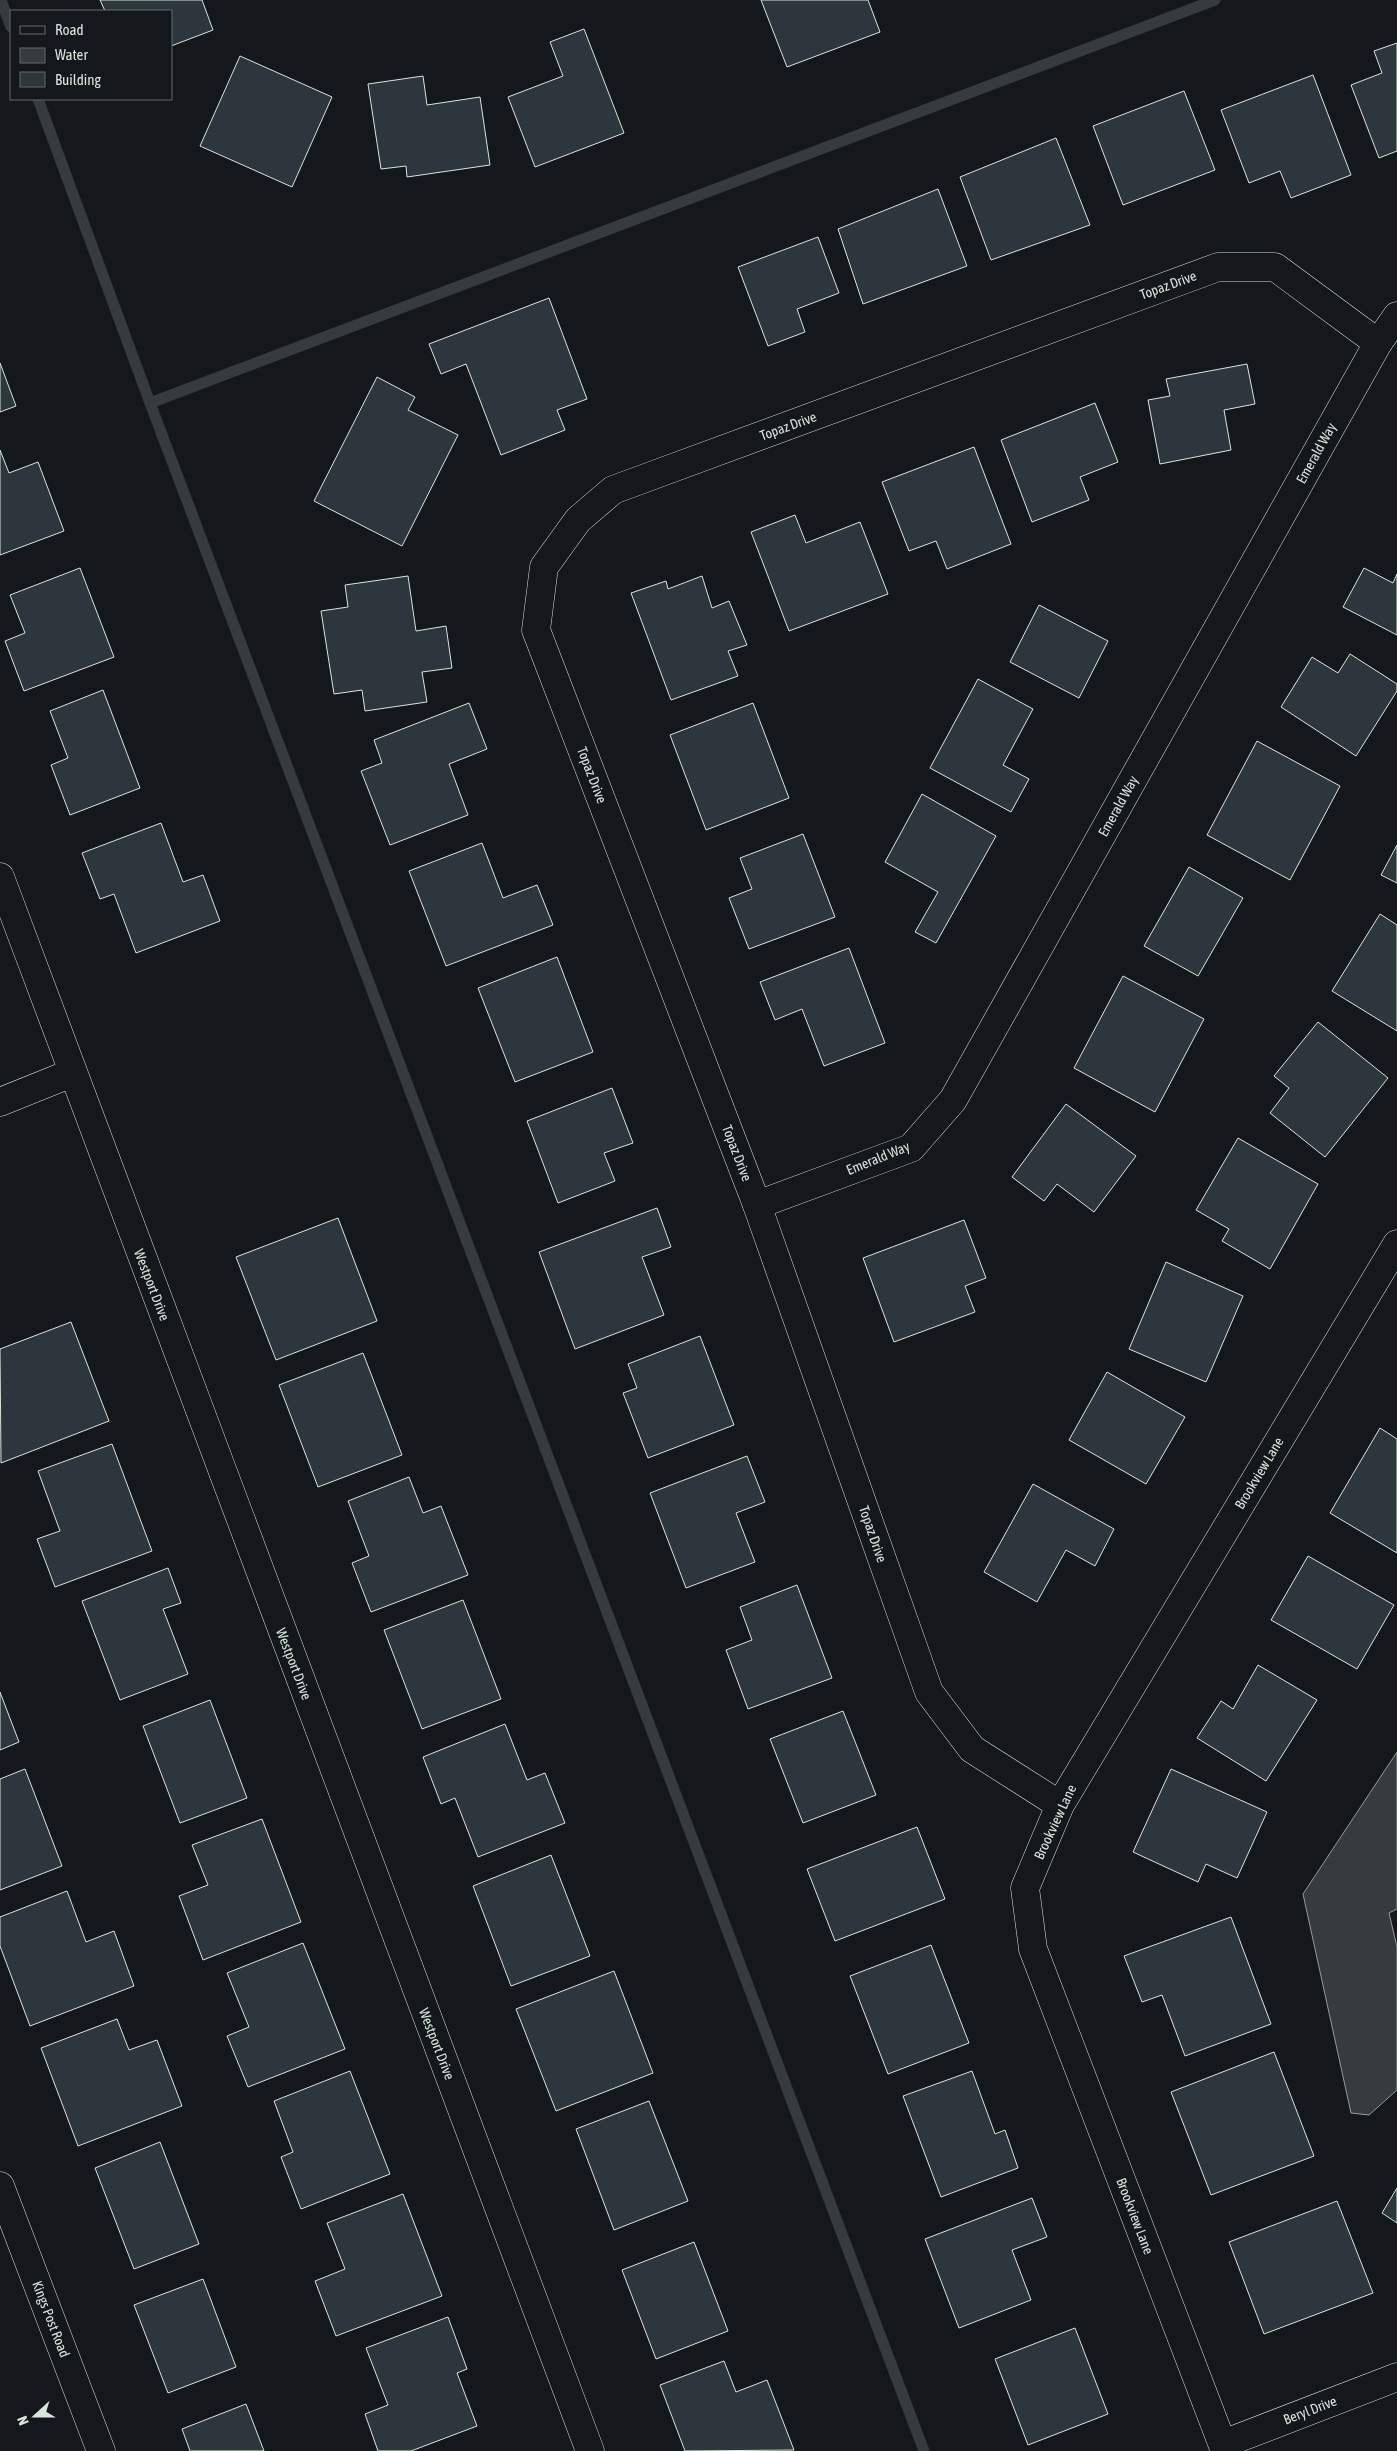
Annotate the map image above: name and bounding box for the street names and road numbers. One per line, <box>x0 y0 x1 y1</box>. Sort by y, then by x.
street label: Topaz Drive <box>1137 267 1199 303</box>
street label: Topaz Drive <box>757 408 819 444</box>
street label: Emerald Way <box>1293 420 1339 486</box>
street label: Topaz Drive <box>574 745 610 805</box>
street label: Emerald Way <box>1095 773 1141 839</box>
street label: Topaz Drive <box>719 1123 755 1183</box>
street label: Emerald Way <box>844 1138 912 1178</box>
street label: Westport Drive <box>131 1247 173 1323</box>
street label: Brookview Lane <box>1231 1434 1287 1512</box>
street label: Topaz Drive <box>856 1503 890 1565</box>
street label: Westport Drive <box>273 1626 315 1702</box>
street label: Brookview Lane <box>1031 1782 1079 1862</box>
street label: Westport Drive <box>416 2006 458 2082</box>
street label: Brookview Lane <box>1113 2175 1157 2257</box>
street label: Kings Post Road <box>29 2278 73 2360</box>
street label: Beryl Drive <box>1281 2393 1339 2427</box>

